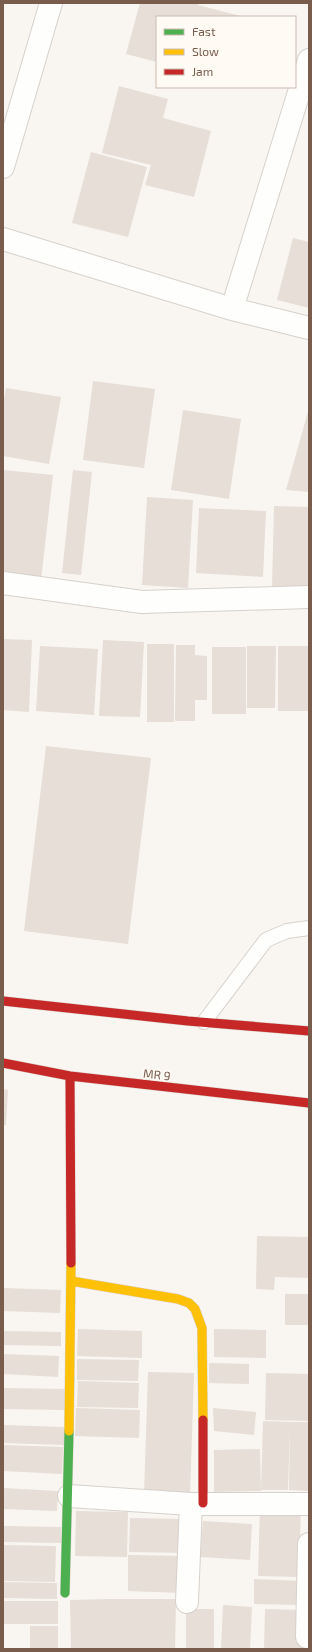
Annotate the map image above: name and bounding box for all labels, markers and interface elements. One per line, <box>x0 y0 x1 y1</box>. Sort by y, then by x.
legend <box>156 16 296 88</box>
text: Fast <box>192 24 216 38</box>
text: Slow <box>192 44 219 58</box>
text: Jam <box>192 64 213 78</box>
street label: MR 9 <box>143 1066 172 1082</box>

